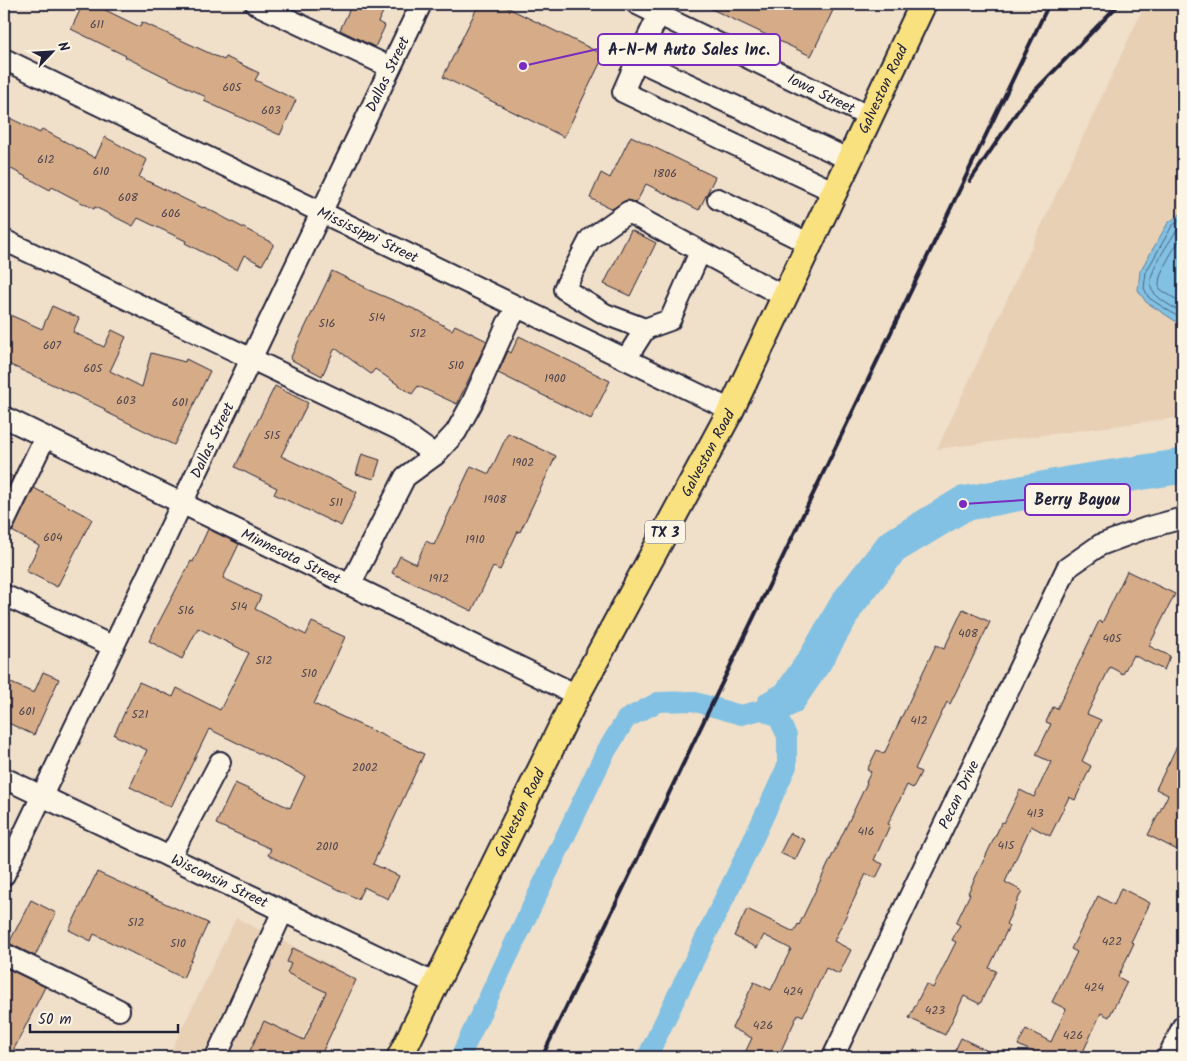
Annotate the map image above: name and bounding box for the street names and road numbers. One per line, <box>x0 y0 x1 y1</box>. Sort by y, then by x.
street label: Dallas Street <box>360 32 417 116</box>
street label: Galveston Road <box>852 40 915 138</box>
street label: Iowa Street <box>783 68 859 121</box>
street label: Mississippi Street <box>313 201 422 270</box>
street label: Dallas Street <box>185 399 242 483</box>
street label: Galveston Road <box>675 405 742 501</box>
road number: TX 3 <box>645 520 685 544</box>
street label: Minnesota Street <box>237 523 345 592</box>
street label: Pecan Drive <box>933 756 986 834</box>
street label: Galveston Road <box>488 764 552 862</box>
street label: Wisconsin Street <box>167 848 272 915</box>

